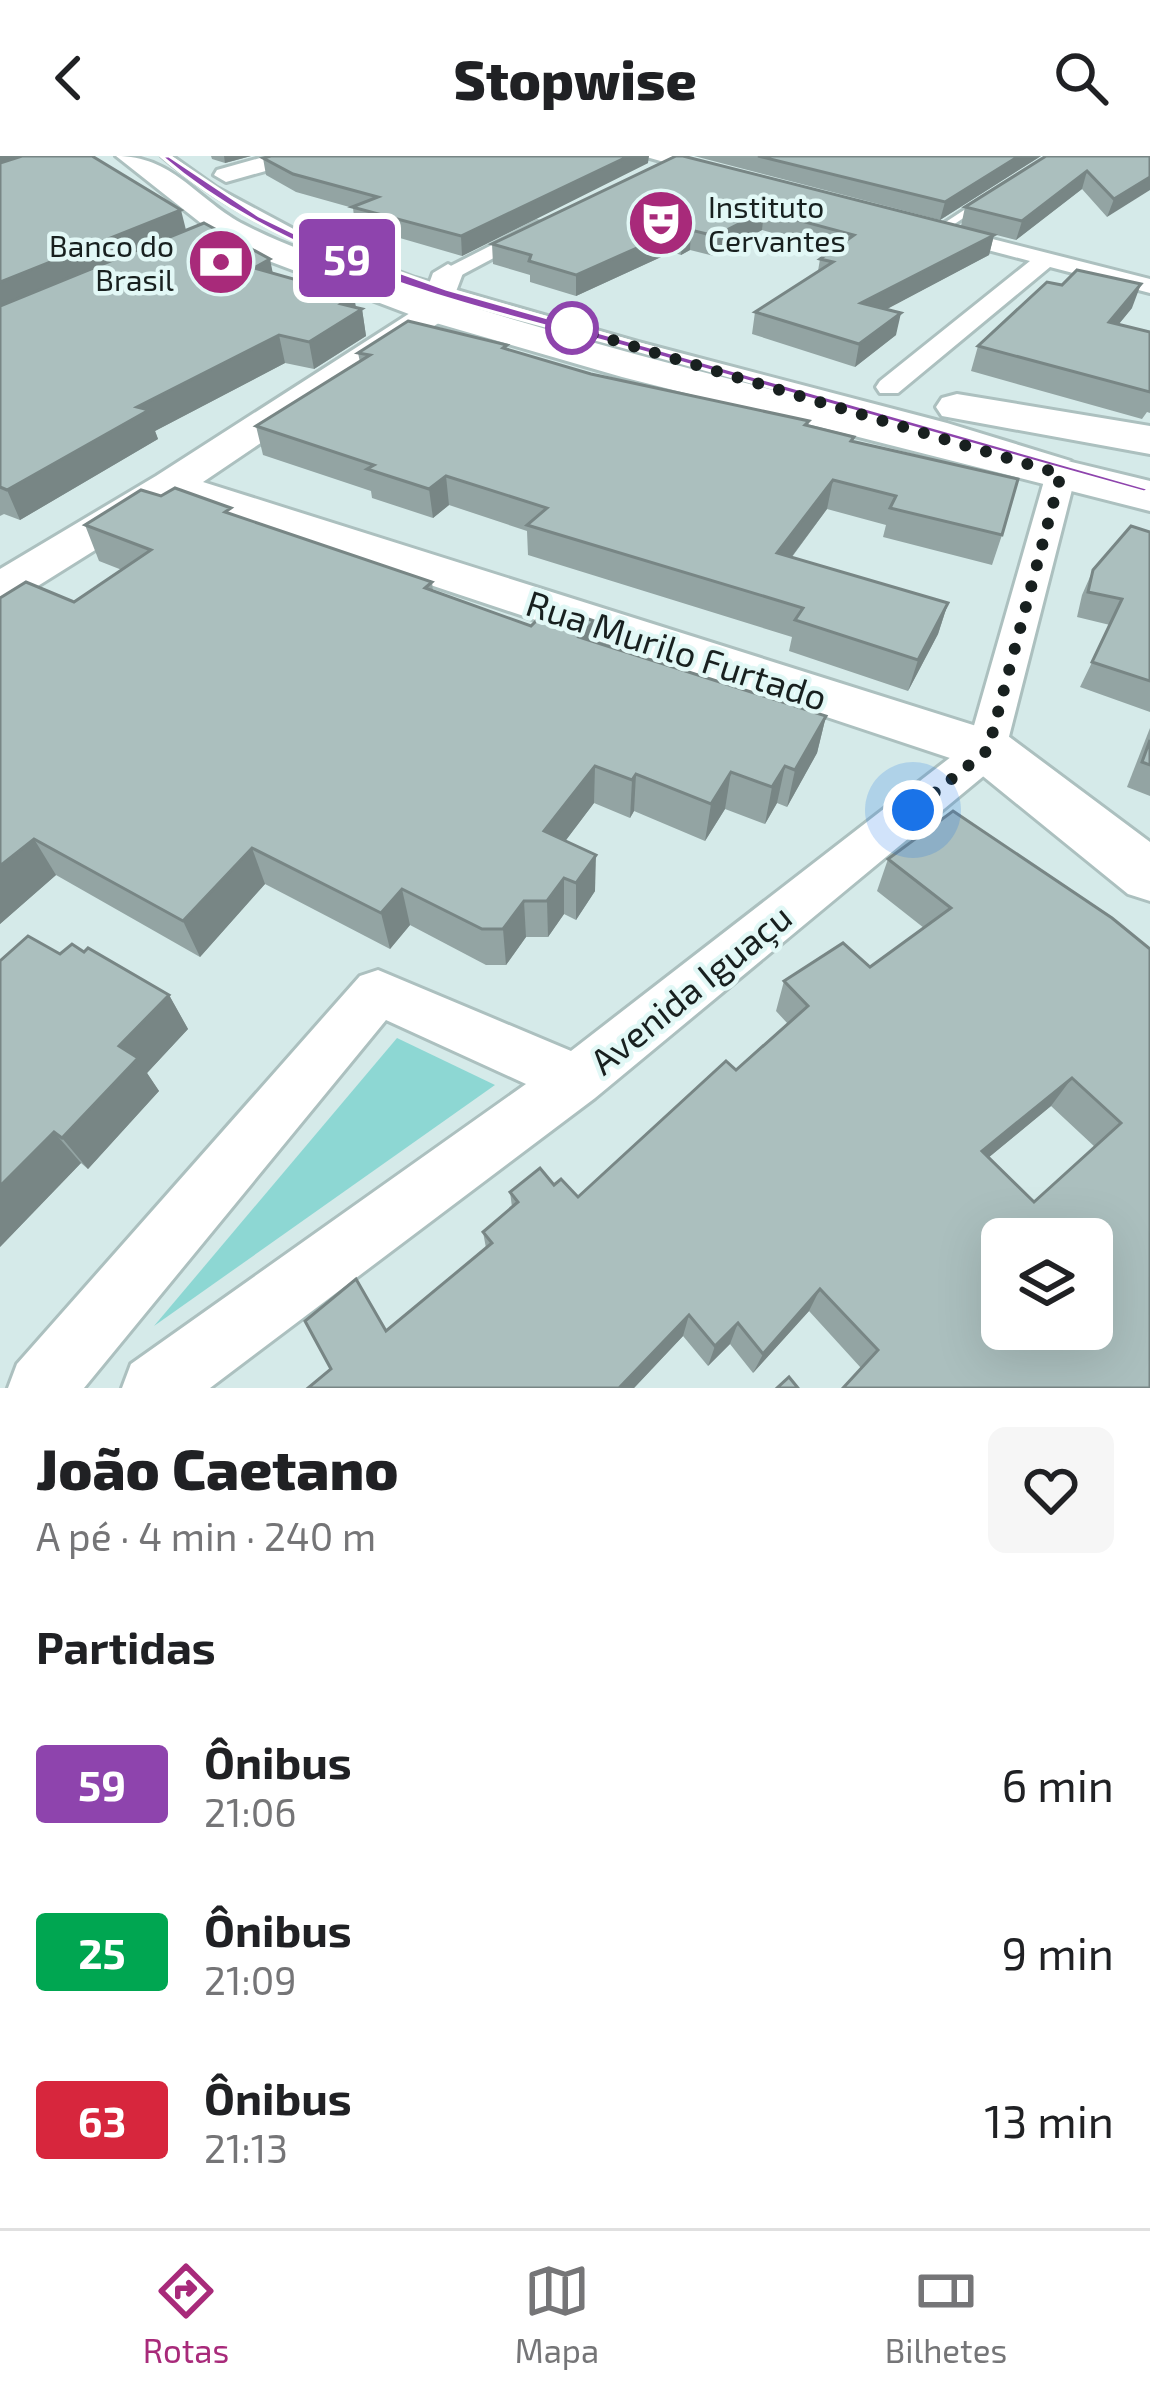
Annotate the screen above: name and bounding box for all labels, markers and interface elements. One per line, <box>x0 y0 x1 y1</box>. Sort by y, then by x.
icon: back <box>36 45 102 111</box>
icon: search <box>1048 45 1114 111</box>
text: Stopwise <box>453 46 697 111</box>
theatre icon: Instituto Cervantes <box>626 188 696 258</box>
place label: Instituto Cervantes <box>708 188 846 258</box>
line badge: 59 <box>293 219 401 297</box>
place label: Banco do Brasil <box>49 227 174 297</box>
bank icon: Banco do Brasil <box>186 227 256 297</box>
text: 59 <box>323 233 371 283</box>
unlabelled marker <box>547 303 597 353</box>
street label: Rua Murilo Furtado <box>521 580 833 718</box>
your location <box>883 780 943 840</box>
street label: Avenida Iguaçu <box>581 894 800 1084</box>
map controls <box>981 1218 1113 1350</box>
button: layers <box>981 1218 1113 1350</box>
button: heart <box>988 1427 1114 1553</box>
text: João Caetano <box>36 1433 399 1501</box>
text: A pé · 4 min · 240 m <box>36 1512 376 1559</box>
text: Partidas <box>36 1619 216 1673</box>
text: Ônibus <box>204 1734 352 1788</box>
text: 6 min <box>1001 1757 1114 1811</box>
text: 59 <box>78 1759 126 1809</box>
text: 21:06 <box>204 1788 296 1835</box>
text: Ônibus <box>204 1902 352 1956</box>
text: 9 min <box>1001 1925 1114 1979</box>
text: 25 <box>78 1927 126 1977</box>
text: 21:09 <box>204 1956 296 2003</box>
text: Ônibus <box>204 2070 352 2124</box>
text: 13 min <box>984 2093 1114 2147</box>
text: 63 <box>78 2095 126 2145</box>
text: 21:13 <box>204 2124 288 2171</box>
tab: Rotas <box>143 2258 229 2370</box>
tab: Mapa <box>515 2258 599 2370</box>
tab: Bilhetes <box>885 2258 1007 2370</box>

